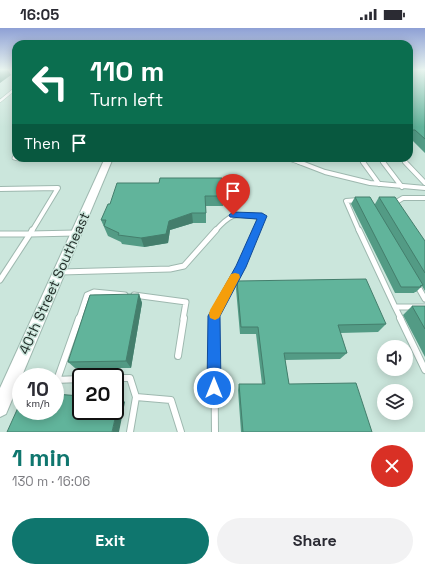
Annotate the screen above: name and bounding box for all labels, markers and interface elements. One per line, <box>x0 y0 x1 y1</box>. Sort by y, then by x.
text: 16:05 <box>20 5 59 24</box>
text: 110 m <box>90 53 164 89</box>
icon: left <box>24 56 76 108</box>
text: Turn left <box>90 88 163 111</box>
icon: arrive <box>68 132 90 154</box>
text: Then <box>24 134 60 153</box>
pin <box>216 174 250 215</box>
icon: arrive <box>222 180 244 202</box>
street label: 40th Street Southeast <box>15 209 93 357</box>
map controls <box>377 340 413 420</box>
button: sound <box>377 340 413 376</box>
position arrow <box>193 367 235 409</box>
speed limit sign: 20 <box>72 368 124 420</box>
text: 10 <box>27 376 49 402</box>
button: layers <box>377 384 413 420</box>
text: km/h <box>26 397 50 410</box>
text: 1 min <box>12 442 71 473</box>
button: close <box>371 445 413 487</box>
text: 130 m · 16:06 <box>12 473 90 490</box>
button: Exit <box>12 518 209 564</box>
button: Share <box>217 518 413 564</box>

